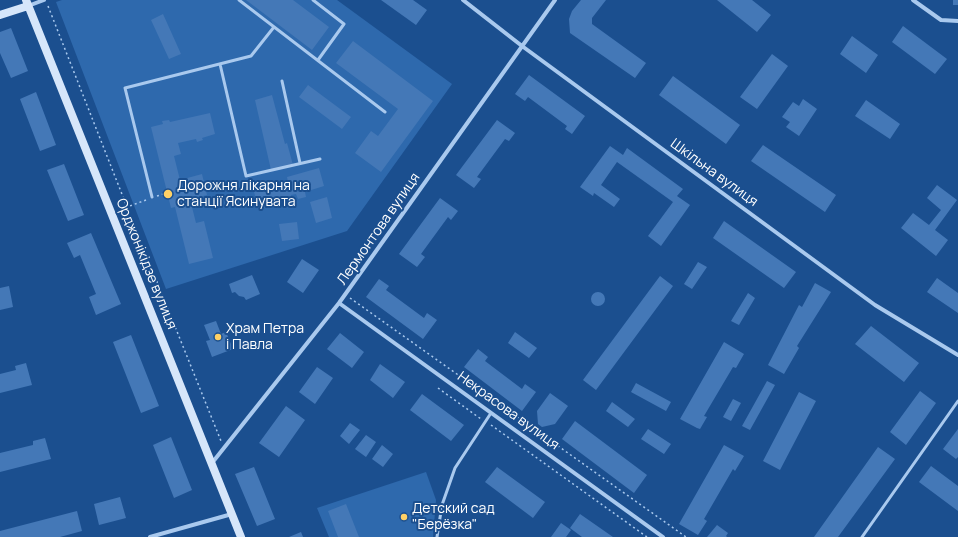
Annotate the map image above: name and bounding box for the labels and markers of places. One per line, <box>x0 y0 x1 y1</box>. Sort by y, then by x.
place label: Дорожня лікарня на станції Ясинувата <box>177 178 310 210</box>
marker: Дорожня лікарня на станції Ясинувата <box>162 188 174 200</box>
place label: Храм Петра і Павла <box>226 321 304 354</box>
marker: Храм Петра і Павла <box>213 332 223 342</box>
place label: Детский сад "Берёзка" <box>412 501 495 534</box>
marker: Детский сад "Берёзка" <box>399 512 409 522</box>

